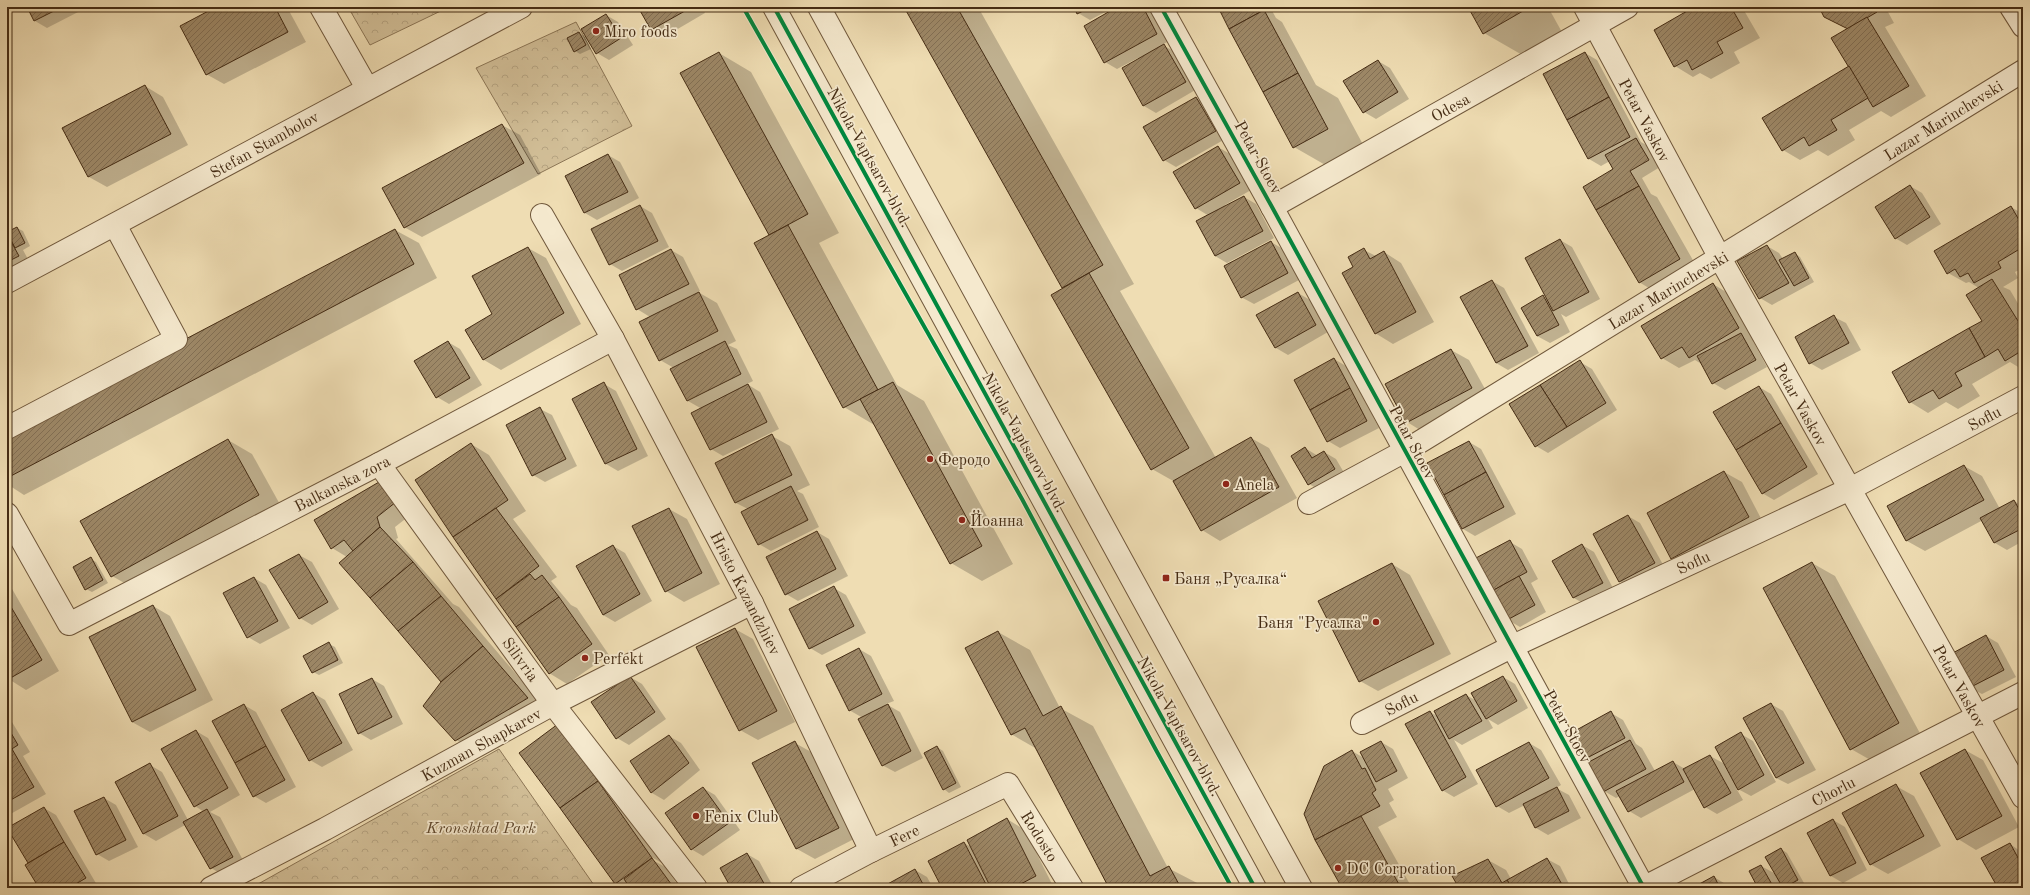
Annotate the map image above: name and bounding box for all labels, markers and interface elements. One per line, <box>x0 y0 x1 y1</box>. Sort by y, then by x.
place label: Miro foods <box>604 25 677 41</box>
marker: Miro foods <box>591 26 601 36</box>
street label: Petar Vaskov <box>1615 77 1672 166</box>
street label: Lazar Marinchevski <box>1882 79 2006 165</box>
street label: Nikola Vaptsarov blvd. <box>823 85 913 231</box>
street label: Odesa <box>1429 92 1473 126</box>
street label: Stefan Stambolov <box>208 109 322 182</box>
street label: Petar Stoev <box>1231 119 1284 198</box>
street label: Lazar Marinchevski <box>1606 250 1732 334</box>
street label: Petar Vaskov <box>1770 361 1829 450</box>
street label: Nikola Vaptsarov blvd. <box>978 370 1068 516</box>
street label: Petar Stoev <box>1385 403 1438 483</box>
street label: Soflu <box>1966 404 2004 435</box>
place label: Феродо <box>938 453 990 469</box>
street label: Balkanska zora <box>292 454 393 516</box>
marker: Феродо <box>925 454 935 464</box>
place label: Anela <box>1234 478 1275 494</box>
marker: Anela <box>1221 479 1231 489</box>
place label: Йоанна <box>970 510 1024 530</box>
marker: Йоанна <box>957 515 967 525</box>
street label: Hristo Kazandzhiev <box>706 530 783 659</box>
street label: Soflu <box>1675 549 1713 578</box>
place label: Баня „Русалка“ <box>1174 571 1287 588</box>
marker: Баня „Русалка“ <box>1161 573 1171 583</box>
place label: Баня "Русалка" <box>1257 616 1368 632</box>
marker: Баня "Русалка" <box>1371 617 1381 627</box>
street label: Silivria <box>498 635 541 685</box>
street label: Petar Vaskov <box>1929 643 1988 732</box>
place label: Perfekt <box>593 652 644 668</box>
marker: Perfekt <box>580 653 590 663</box>
street label: Nikola Vaptsarov blvd. <box>1133 654 1223 800</box>
street label: Petar Stoev <box>1540 688 1593 767</box>
street label: Soflu <box>1383 690 1421 720</box>
street label: Kuzman Shapkarev <box>419 706 545 785</box>
street label: Chorlu <box>1809 775 1859 811</box>
street label: Rodosto <box>1017 809 1060 865</box>
place label: Fenix Club <box>704 810 779 826</box>
marker: Fenix Club <box>691 811 701 821</box>
park label: Kronshtad Park <box>425 821 536 837</box>
street label: Fere <box>887 823 922 851</box>
place label: DC Corporation <box>1346 862 1456 878</box>
marker: DC Corporation <box>1333 863 1343 873</box>

